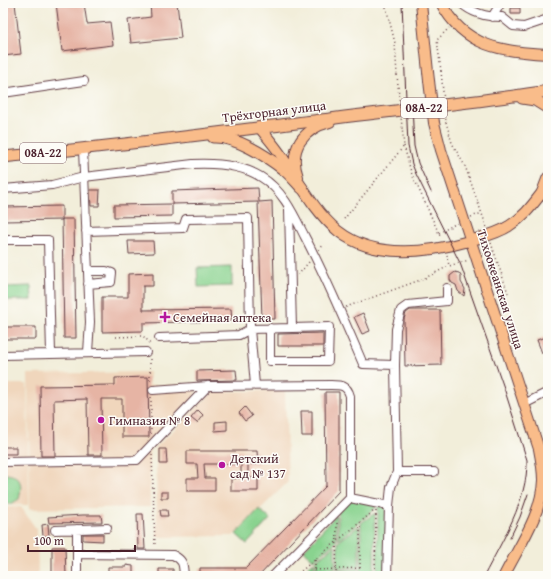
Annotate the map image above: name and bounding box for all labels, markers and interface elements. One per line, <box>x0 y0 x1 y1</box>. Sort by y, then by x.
street label: Трёхгорная улица <box>221 96 328 127</box>
road number: 08А-22 <box>401 98 447 118</box>
road number: 08А-22 <box>20 143 66 163</box>
street label: Тихоокеанская улица <box>472 227 529 352</box>
place label: Семейная аптека <box>173 308 272 327</box>
marker: Семейная аптека <box>160 312 170 322</box>
place label: Гимназия № 8 <box>109 411 190 430</box>
marker: Гимназия № 8 <box>96 415 106 425</box>
place label: Детский сад № 137 <box>229 449 286 483</box>
marker: Детский сад № 137 <box>217 460 227 470</box>
scale bar <box>28 527 135 553</box>
text: 100 m <box>34 532 64 549</box>

